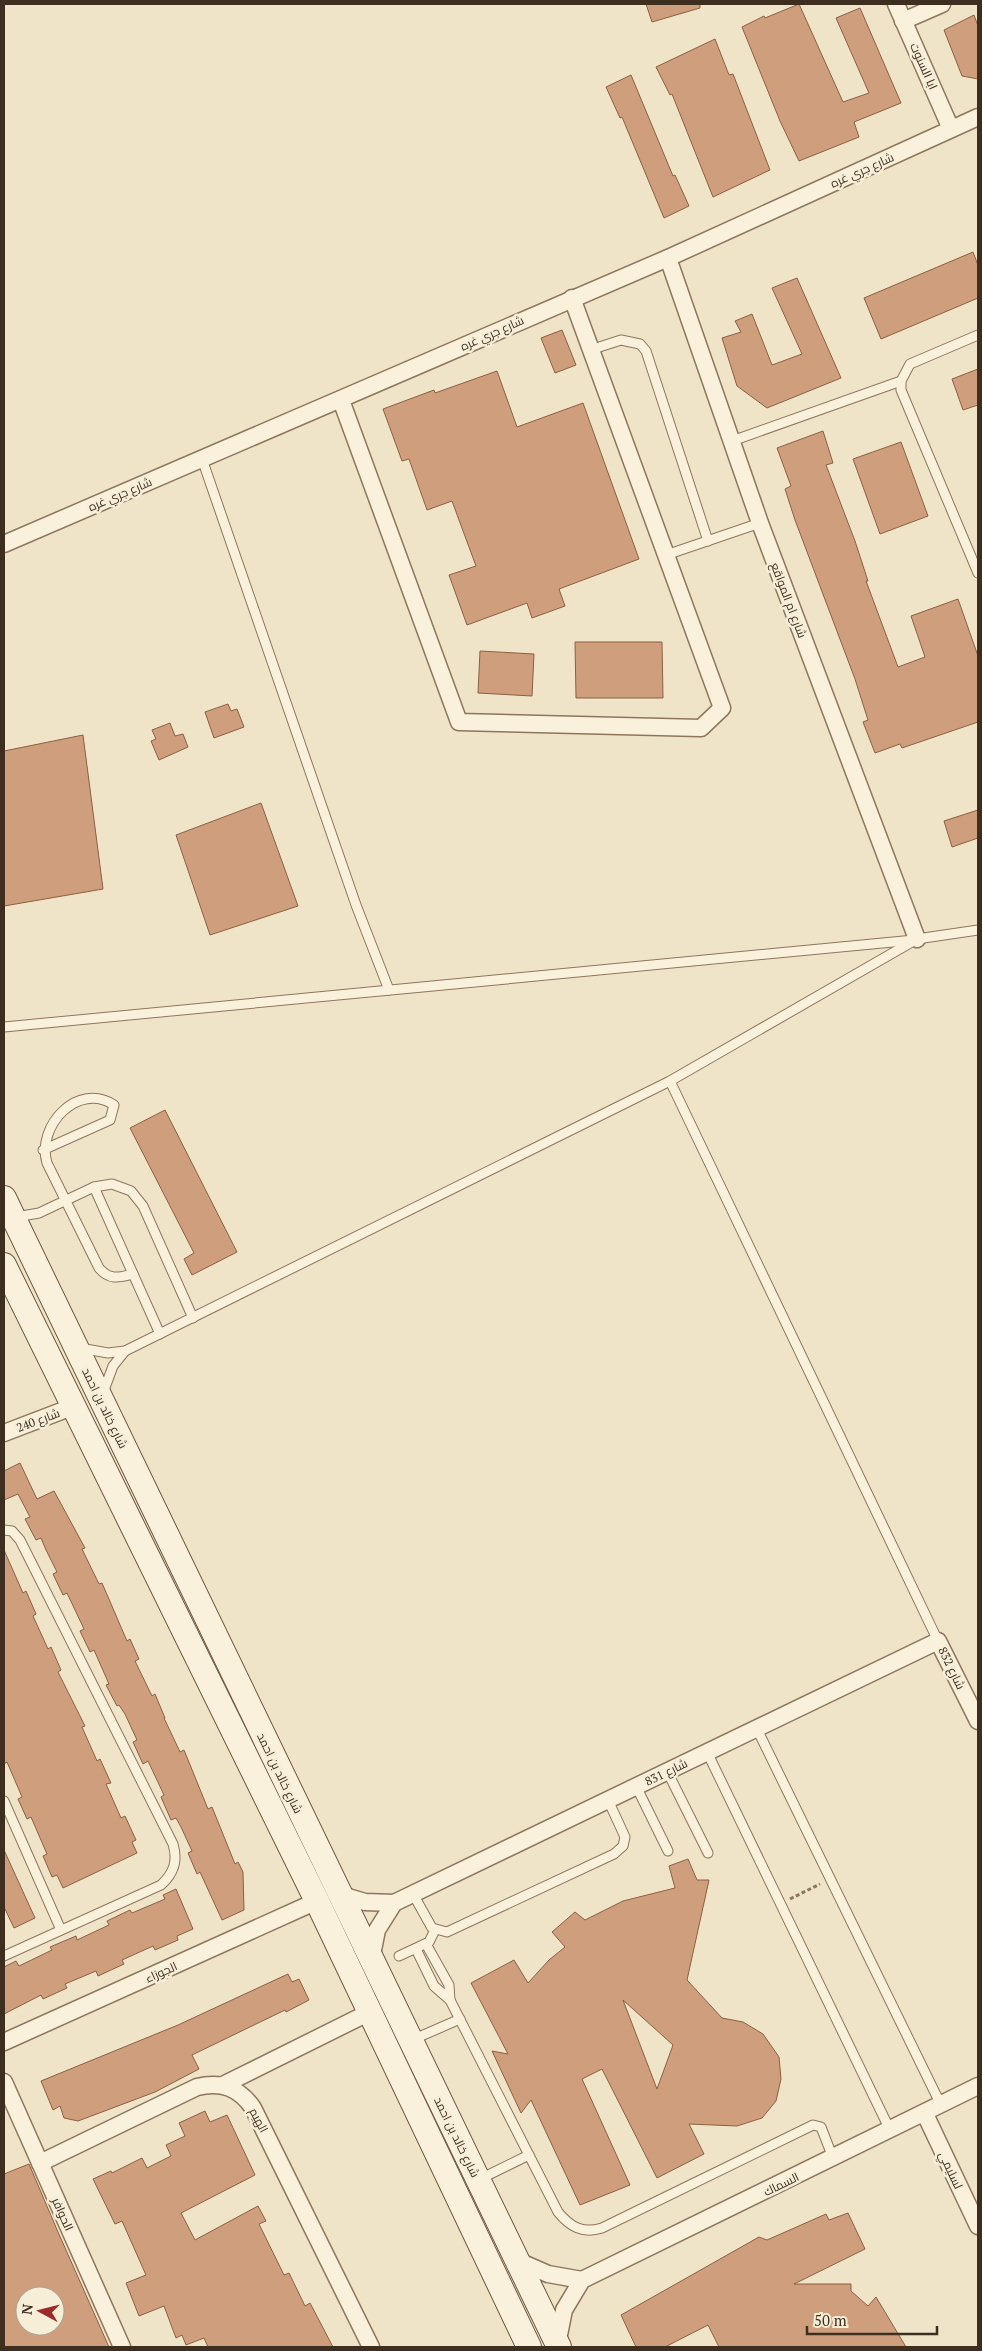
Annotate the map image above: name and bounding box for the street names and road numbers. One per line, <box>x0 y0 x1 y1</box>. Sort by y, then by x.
street label: ابا السنوت <box>907 40 941 92</box>
street label: شارع جري غره <box>828 149 897 193</box>
street label: شارع جري غره <box>458 312 527 356</box>
street label: شارع جري غره <box>86 474 155 517</box>
street label: شارع ام المواقع <box>767 560 810 640</box>
street label: شارع خالد بن احمد <box>78 1365 131 1451</box>
street label: شارع 240 <box>14 1405 62 1436</box>
street label: شارع 832 <box>934 1644 969 1692</box>
street label: شارع خالد بن احمد <box>253 1730 306 1816</box>
street label: شارع 831 <box>642 1755 690 1790</box>
street label: الجوزاء <box>143 1958 179 1986</box>
street label: شارع خالد بن احمد <box>430 2094 483 2180</box>
street label: الهيم <box>245 2105 272 2135</box>
street label: لسليمي <box>933 2149 966 2192</box>
street label: السماك <box>761 2169 801 2199</box>
street label: الحوافر <box>49 2194 77 2233</box>

